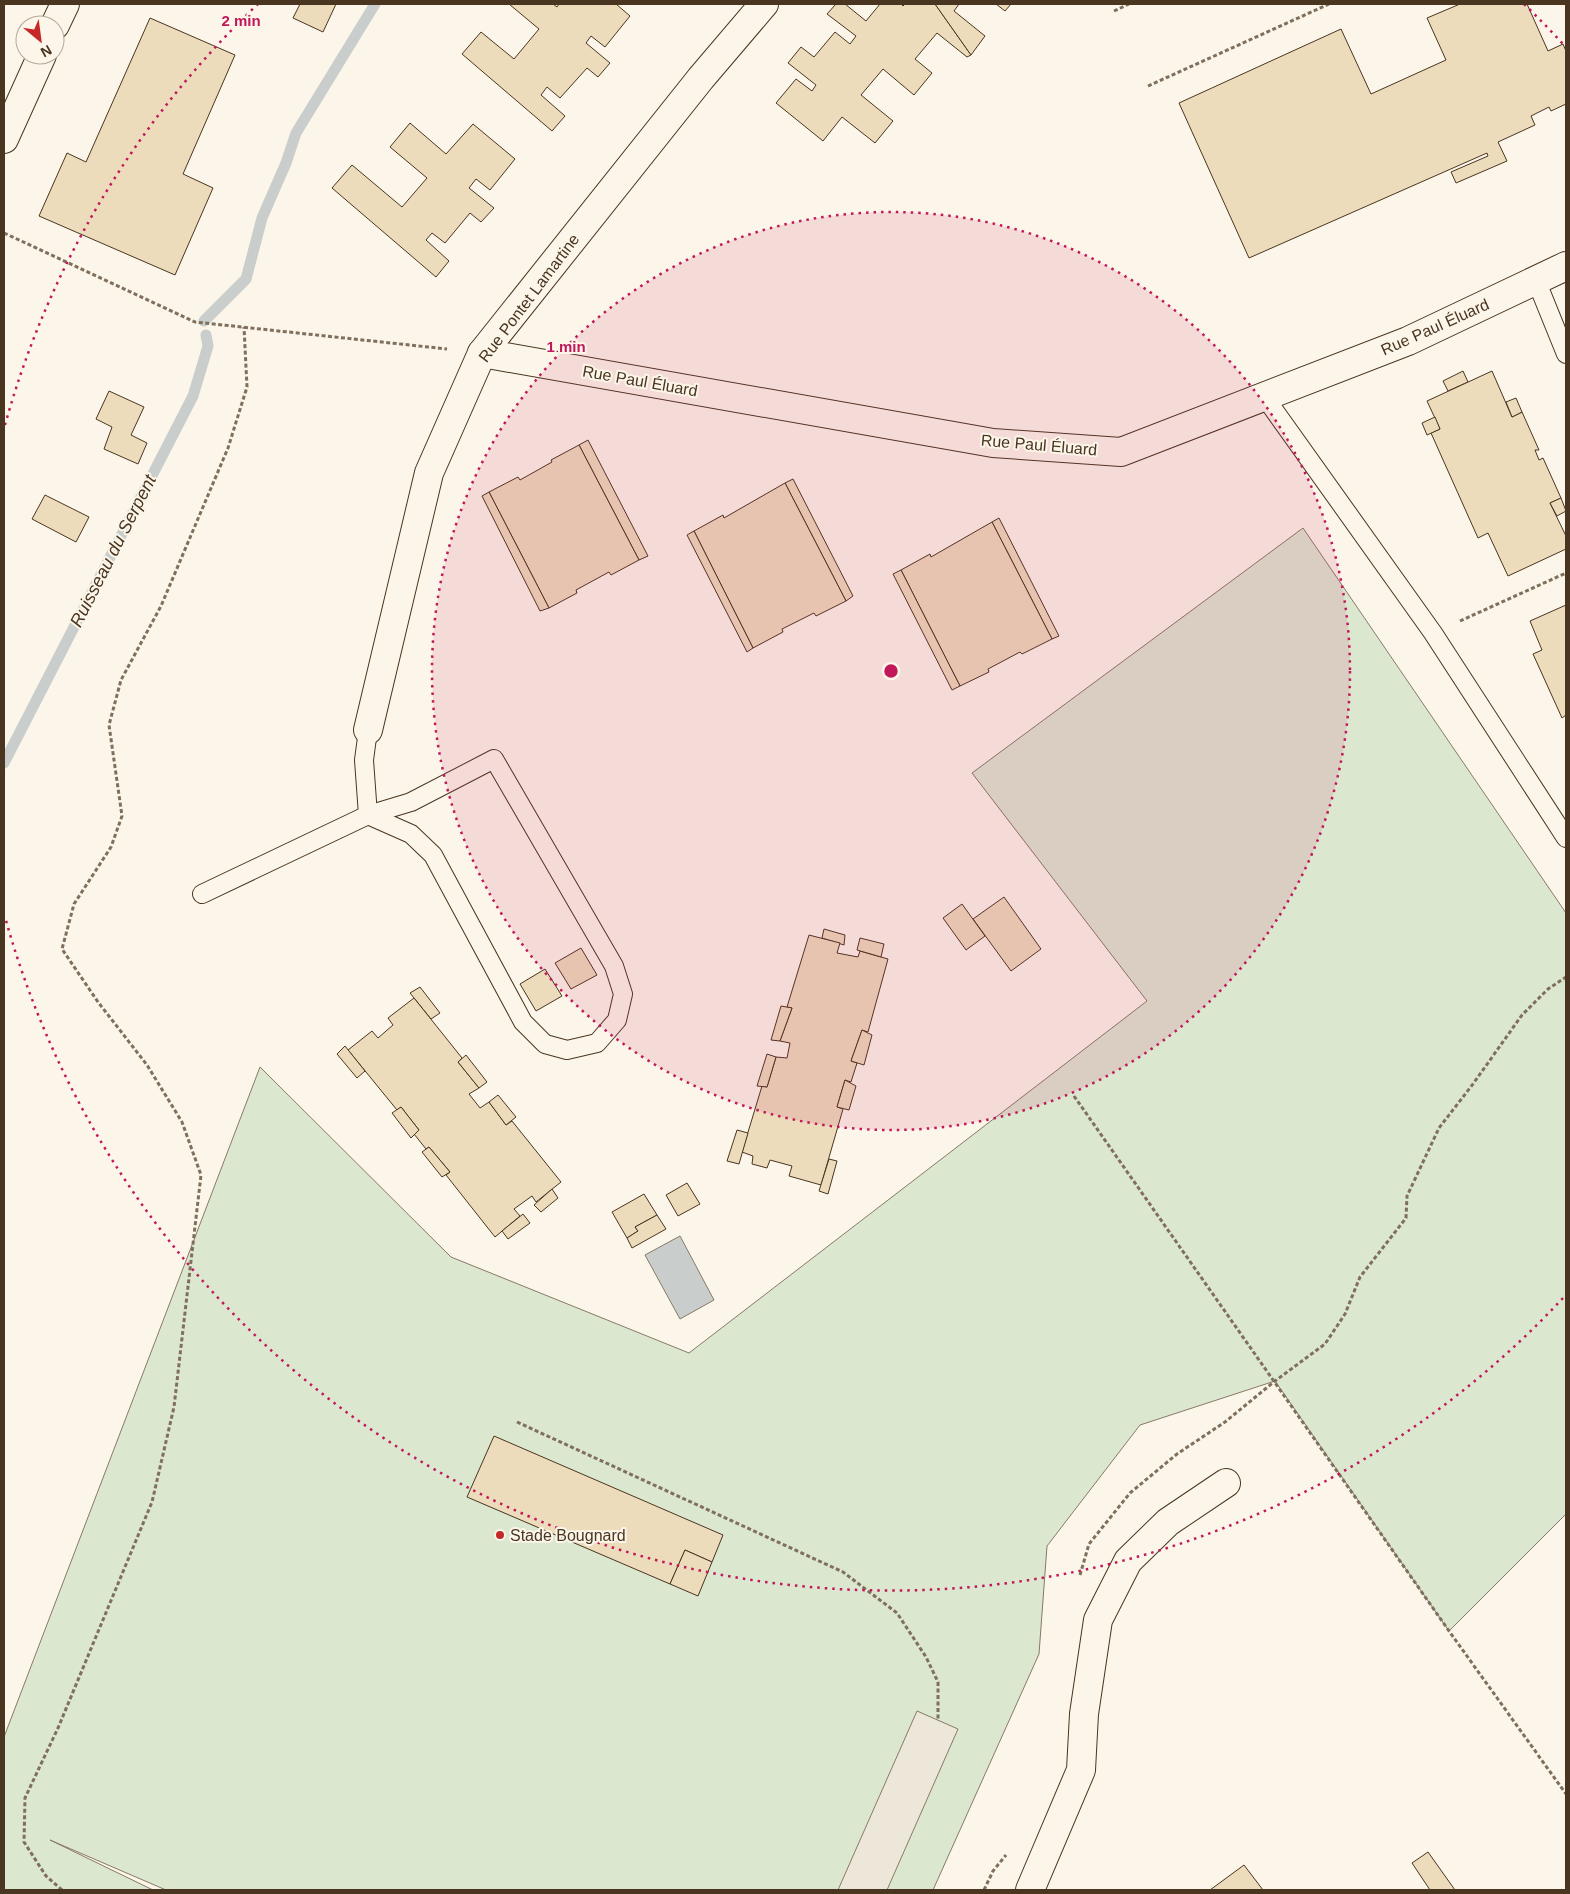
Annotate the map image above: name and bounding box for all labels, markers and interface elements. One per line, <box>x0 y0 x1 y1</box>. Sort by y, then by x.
text: 2 min <box>221 12 261 29</box>
north arrow <box>15 15 65 65</box>
text: N <box>38 42 55 61</box>
street label: Rue Pontet Lamartine <box>475 231 583 365</box>
street label: Rue Paul Éluard <box>1378 295 1492 358</box>
text: 1 min <box>546 338 586 355</box>
street label: Rue Paul Éluard <box>581 362 699 399</box>
street label: Rue Paul Éluard <box>980 430 1098 459</box>
water label: Ruisseau du Serpent <box>66 471 161 630</box>
centre of rings <box>882 662 900 680</box>
place label: Stade Bougnard <box>510 1527 626 1544</box>
marker: Stade Bougnard <box>494 1529 506 1541</box>

